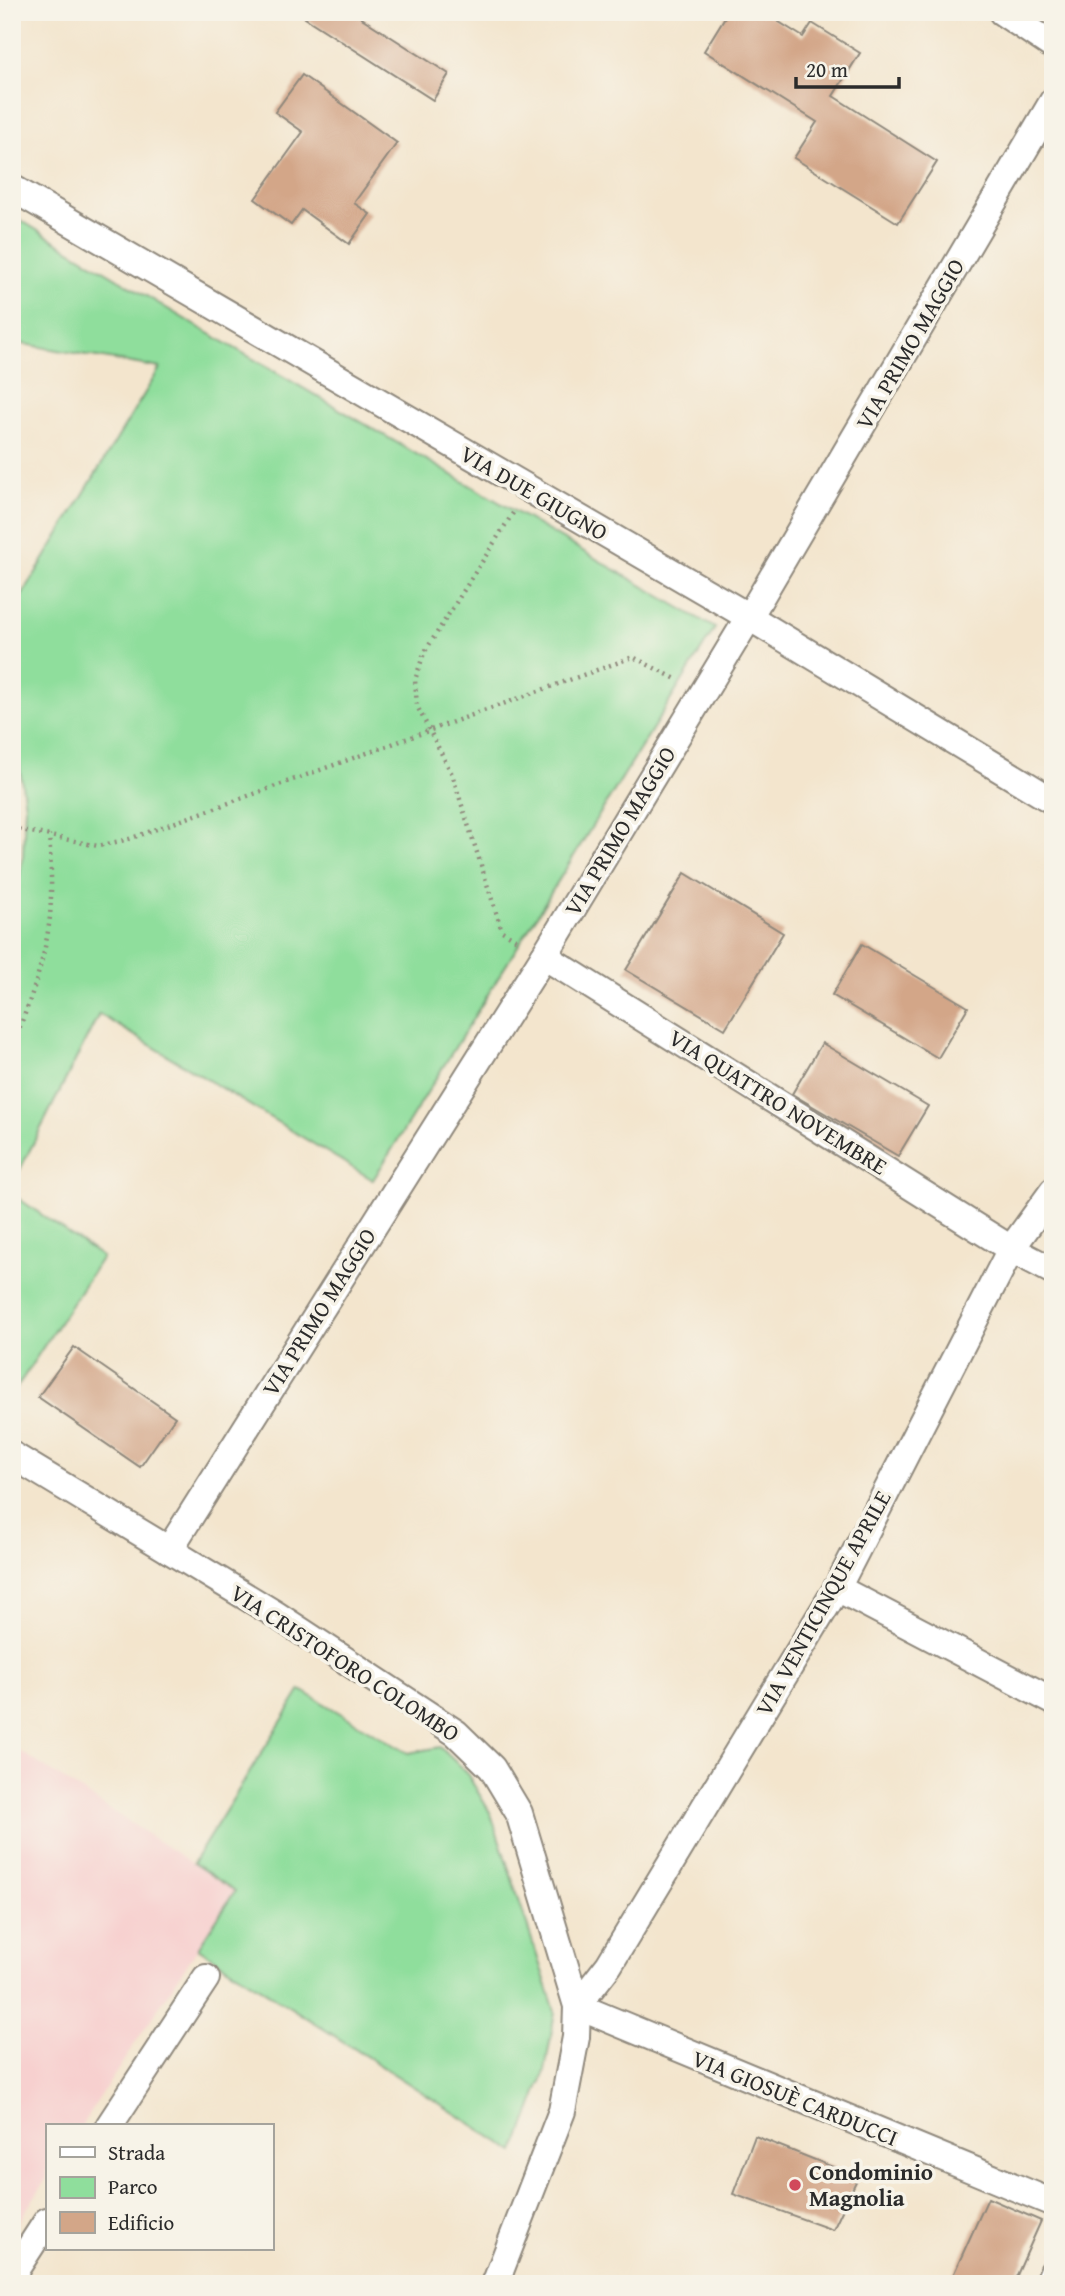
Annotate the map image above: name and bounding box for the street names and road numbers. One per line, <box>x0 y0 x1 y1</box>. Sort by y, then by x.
street label: VIA PRIMO MAGGIO <box>847 252 972 435</box>
street label: VIA DUE GIUGNO <box>454 437 614 548</box>
street label: VIA PRIMO MAGGIO <box>556 740 683 922</box>
street label: VIA QUATTRO NOVEMBRE <box>663 1021 894 1182</box>
street label: VIA PRIMO MAGGIO <box>254 1221 384 1402</box>
street label: VIA VENTICINQUE APRILE <box>747 1484 898 1721</box>
street label: VIA CRISTOFORO COLOMBO <box>224 1576 466 1749</box>
street label: VIA GIOSUÈ CARDUCCI <box>687 2041 903 2154</box>

